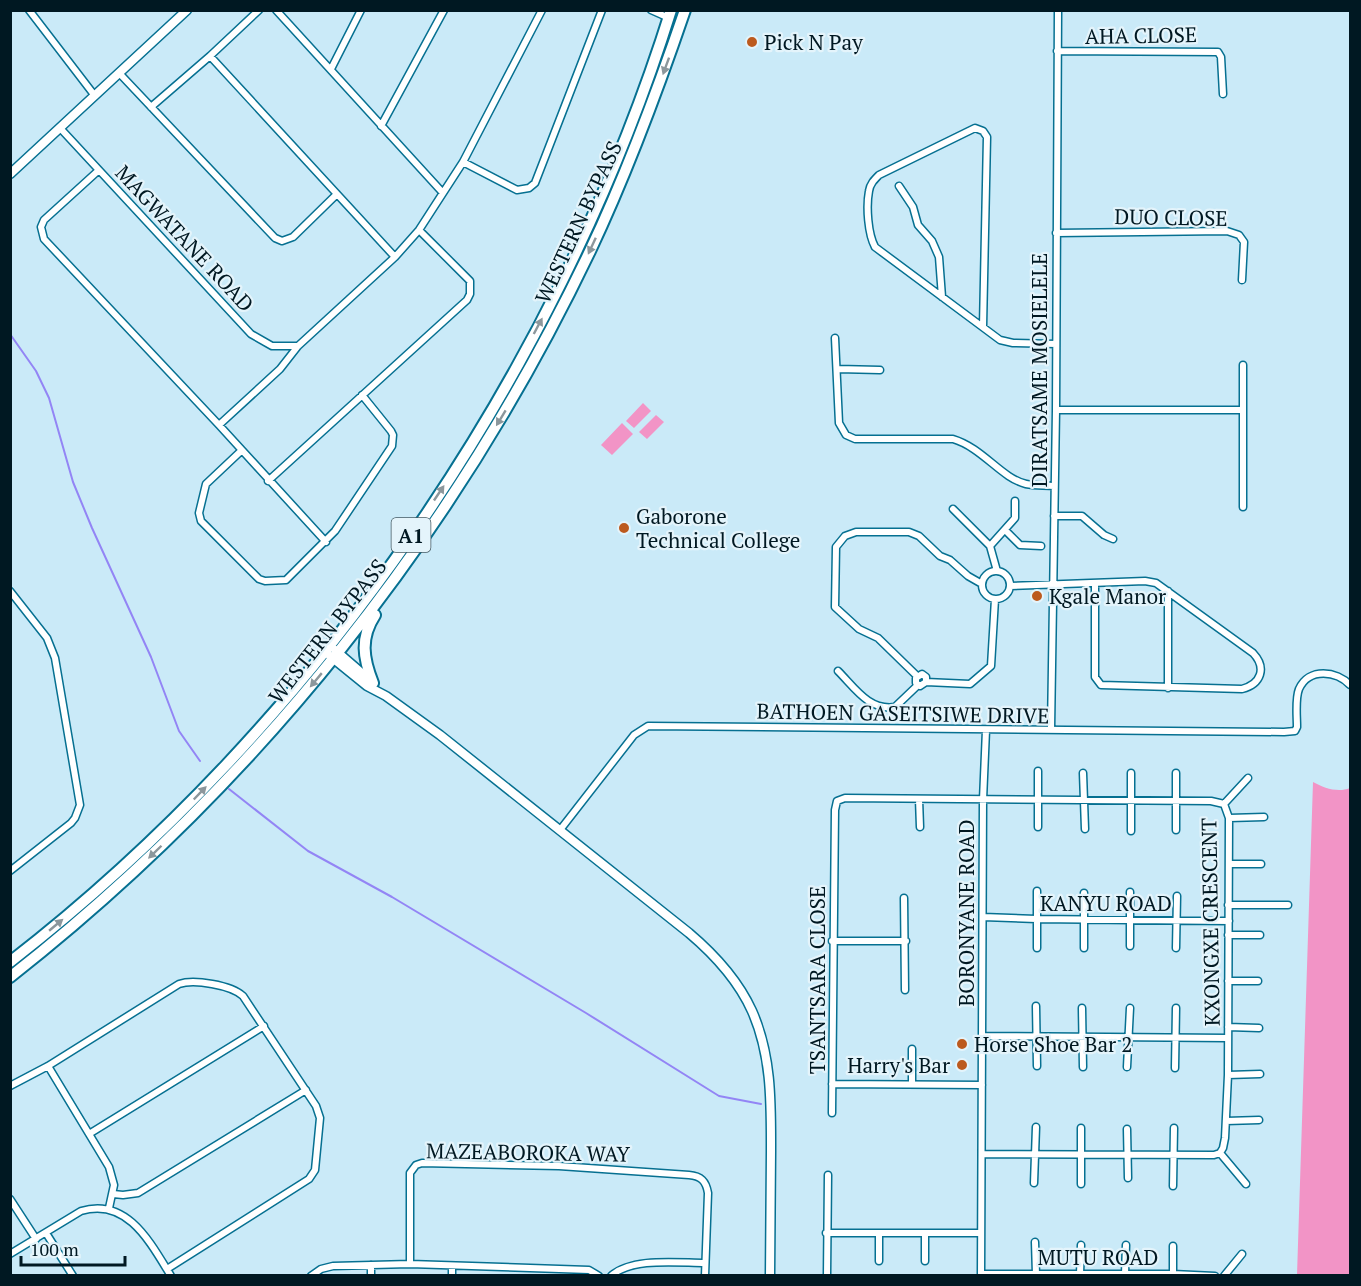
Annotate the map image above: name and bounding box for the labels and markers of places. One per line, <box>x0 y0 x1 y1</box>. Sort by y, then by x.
place label: Pick N Pay <box>764 28 863 56</box>
marker: Pick N Pay <box>745 35 759 49</box>
place label: Gaborone Technical College <box>636 502 800 554</box>
marker: Gaborone Technical College <box>617 521 631 535</box>
place label: Kgale Manor <box>1049 582 1166 610</box>
marker: Kgale Manor <box>1030 589 1044 603</box>
place label: Horse Shoe Bar 2 <box>974 1030 1132 1058</box>
marker: Horse Shoe Bar 2 <box>955 1037 969 1051</box>
place label: Harry's Bar <box>847 1051 950 1079</box>
marker: Harry's Bar <box>955 1058 969 1072</box>

